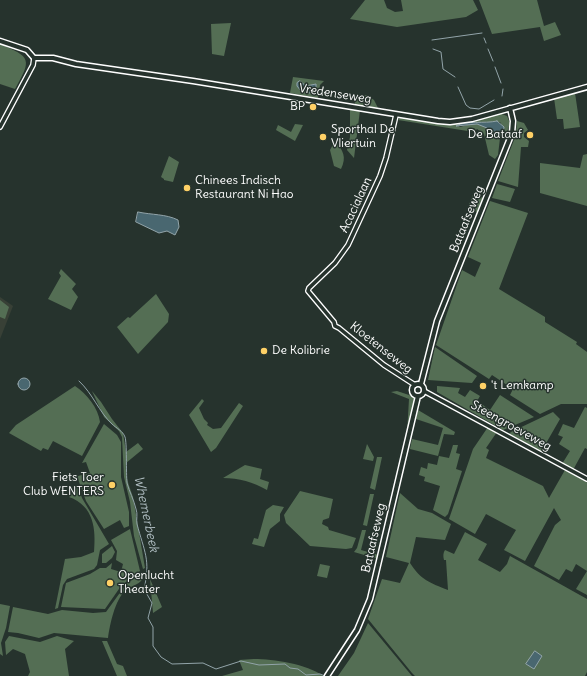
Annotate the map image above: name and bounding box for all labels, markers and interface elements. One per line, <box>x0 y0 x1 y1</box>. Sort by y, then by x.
street label: Vredenseweg <box>298 81 372 107</box>
place label: BP <box>290 100 305 114</box>
marker: BP <box>308 102 318 112</box>
place label: Sporthal De Vliertuin <box>331 123 394 151</box>
place label: De Bataaf <box>468 128 522 142</box>
marker: De Bataaf <box>525 130 535 140</box>
marker: Sporthal De Vliertuin <box>318 132 328 142</box>
place label: Chinees Indisch Restaurant Ni Hao <box>195 174 293 202</box>
street label: Acacialaan <box>337 175 375 235</box>
marker: Chinees Indisch Restaurant Ni Hao <box>182 183 192 193</box>
street label: Bataafseweg <box>447 183 487 255</box>
street label: Kloetenseweg <box>347 319 415 377</box>
place label: De Kolibrie <box>272 344 330 358</box>
marker: De Kolibrie <box>259 346 269 356</box>
place label: 't Lemkamp <box>491 379 554 393</box>
marker: 't Lemkamp <box>478 381 488 391</box>
street label: Steengroeveweg <box>468 398 554 454</box>
place label: Fiets Toer Club WENTERS <box>23 471 104 499</box>
water label: Whemerbeek <box>130 474 162 554</box>
marker: Fiets Toer Club WENTERS <box>107 480 117 490</box>
street label: Bataafseweg <box>359 502 389 574</box>
place label: Openlucht Theater <box>118 569 174 597</box>
marker: Openlucht Theater <box>105 578 115 588</box>

